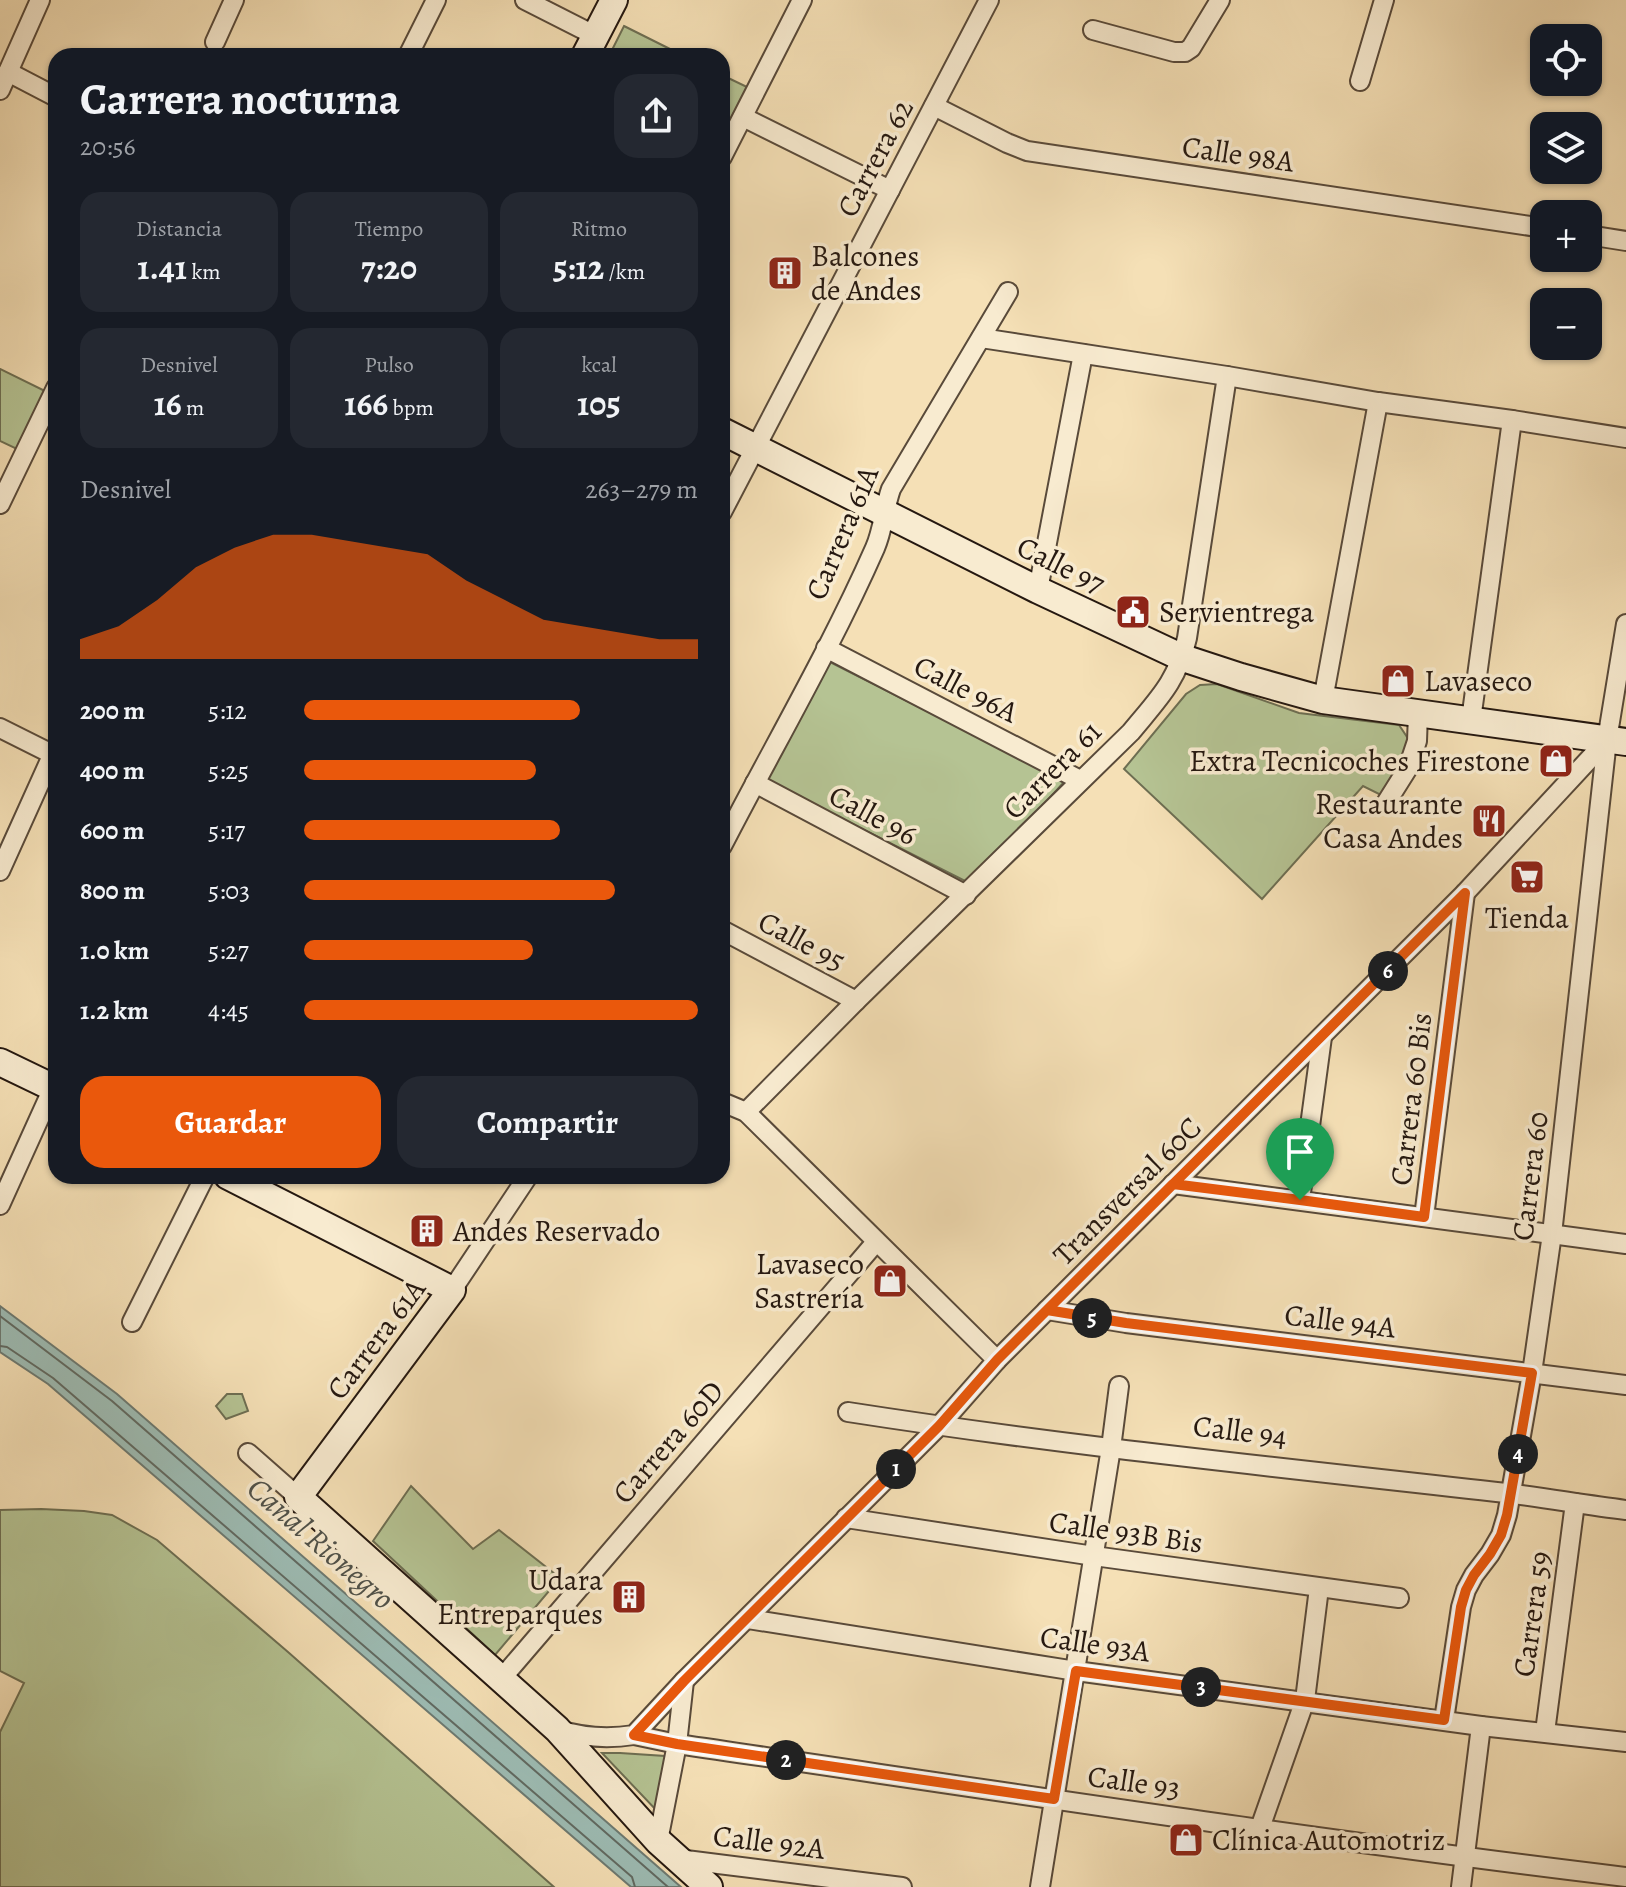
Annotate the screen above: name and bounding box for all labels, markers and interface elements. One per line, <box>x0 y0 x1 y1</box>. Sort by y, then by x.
map controls <box>1530 24 1602 360</box>
button: locate <box>1530 24 1602 96</box>
text: Carrera nocturna <box>80 69 400 129</box>
button: share <box>614 74 698 158</box>
street label: Carrera 62 <box>827 92 923 224</box>
button: layers <box>1530 112 1602 184</box>
street label: Calle 98A <box>1180 126 1297 182</box>
text: 20:56 <box>80 129 136 164</box>
button: + <box>1530 200 1602 272</box>
text: Distancia <box>136 214 222 244</box>
text: Tiempo <box>355 214 423 244</box>
text: Ritmo <box>571 214 627 244</box>
place label: Balcones de Andes <box>811 236 921 310</box>
text: 1.41 <box>137 244 187 291</box>
text: 7:20 <box>361 244 417 291</box>
text: 5:12 <box>553 244 604 291</box>
building icon: Balcones de Andes <box>766 254 804 292</box>
text: km <box>187 257 221 287</box>
text: /km <box>604 257 645 287</box>
button: − <box>1530 288 1602 360</box>
text: Desnivel <box>140 350 218 380</box>
text: Pulso <box>364 350 414 380</box>
text: kcal <box>581 350 617 380</box>
text: 16 <box>154 380 182 427</box>
text: 166 <box>344 380 388 427</box>
text: 105 <box>577 380 621 427</box>
text: m <box>182 393 204 423</box>
text: bpm <box>388 393 434 423</box>
street label: Carrera 61A <box>796 460 888 606</box>
text: Desnivel <box>80 472 171 507</box>
text: 263–279 m <box>585 472 698 507</box>
street label: Calle 97 <box>1010 527 1112 604</box>
place label: Servientrega <box>1159 592 1314 632</box>
public building icon: Servientrega <box>1114 593 1152 631</box>
street label: Calle 96A <box>907 646 1025 732</box>
place label: Lavaseco <box>1424 661 1532 701</box>
shop icon: Lavaseco <box>1379 662 1417 700</box>
text: 200 m <box>80 693 145 728</box>
text: 5:12 <box>208 693 247 728</box>
street label: Carrera 61 <box>994 712 1110 828</box>
place label: Extra Tecnicoches Firestone <box>1189 741 1530 781</box>
shop icon: Extra Tecnicoches Firestone <box>1537 742 1575 780</box>
text: 400 m <box>80 753 145 788</box>
text: 5:25 <box>208 753 249 788</box>
street label: Calle 96 <box>822 775 924 855</box>
place label: Restaurante Casa Andes <box>1315 784 1463 858</box>
restaurant icon: Restaurante Casa Andes <box>1470 802 1508 840</box>
text: 600 m <box>80 813 145 848</box>
text: 5:17 <box>208 813 245 848</box>
supermarket icon: Tienda <box>1508 858 1546 896</box>
text: 800 m <box>80 873 145 908</box>
text: 5:03 <box>208 873 250 908</box>
place label: Tienda <box>1485 898 1569 938</box>
street label: Calle 95 <box>751 901 853 981</box>
text: 1.0 km <box>80 933 149 968</box>
text: 5:27 <box>208 933 249 968</box>
pin: 6 <box>1368 951 1408 991</box>
text: 6 <box>1383 956 1393 986</box>
text: 1.2 km <box>80 993 149 1028</box>
text: 4:45 <box>208 993 249 1028</box>
street label: Carrera 60 Bis <box>1381 1010 1441 1188</box>
button: Guardar <box>80 1076 381 1168</box>
button: Compartir <box>397 1076 698 1168</box>
street label: Transversal 60C <box>1044 1108 1210 1274</box>
street label: Carrera 60 <box>1502 1109 1558 1243</box>
pin <box>1266 1118 1334 1200</box>
icon: arrive <box>1278 1130 1322 1174</box>
place label: Andes Reservado <box>452 1211 660 1251</box>
building icon: Andes Reservado <box>408 1212 446 1250</box>
place label: Lavaseco Sastrería <box>754 1244 864 1318</box>
shop icon: Lavaseco Sastrería <box>871 1262 909 1300</box>
street label: Carrera 61A <box>317 1270 435 1408</box>
street label: Calle 94A <box>1282 1294 1398 1348</box>
pin: 5 <box>1072 1298 1112 1338</box>
text: 5 <box>1087 1303 1097 1333</box>
street label: Carrera 60D <box>603 1372 733 1512</box>
street label: Calle 94 <box>1191 1405 1289 1457</box>
pin: 4 <box>1498 1434 1538 1474</box>
text: 4 <box>1513 1439 1523 1469</box>
pin: 1 <box>876 1449 916 1489</box>
text: 1 <box>892 1454 900 1484</box>
water label: Canal Rionegro <box>238 1467 404 1619</box>
street label: Calle 93B Bis <box>1047 1501 1205 1563</box>
street label: Carrera 59 <box>1503 1549 1561 1679</box>
place label: Udara Entreparques <box>437 1560 603 1634</box>
building icon: Udara Entreparques <box>610 1578 648 1616</box>
street label: Calle 93A <box>1038 1617 1153 1672</box>
pin: 3 <box>1181 1667 1221 1707</box>
text: 3 <box>1196 1672 1206 1702</box>
pin: 2 <box>766 1740 806 1780</box>
text: 2 <box>781 1745 791 1775</box>
street label: Calle 93 <box>1085 1756 1183 1808</box>
street label: Calle 92A <box>711 1815 828 1869</box>
place label: Clínica Automotriz <box>1212 1820 1445 1860</box>
shop icon: Clínica Automotriz <box>1167 1821 1205 1859</box>

